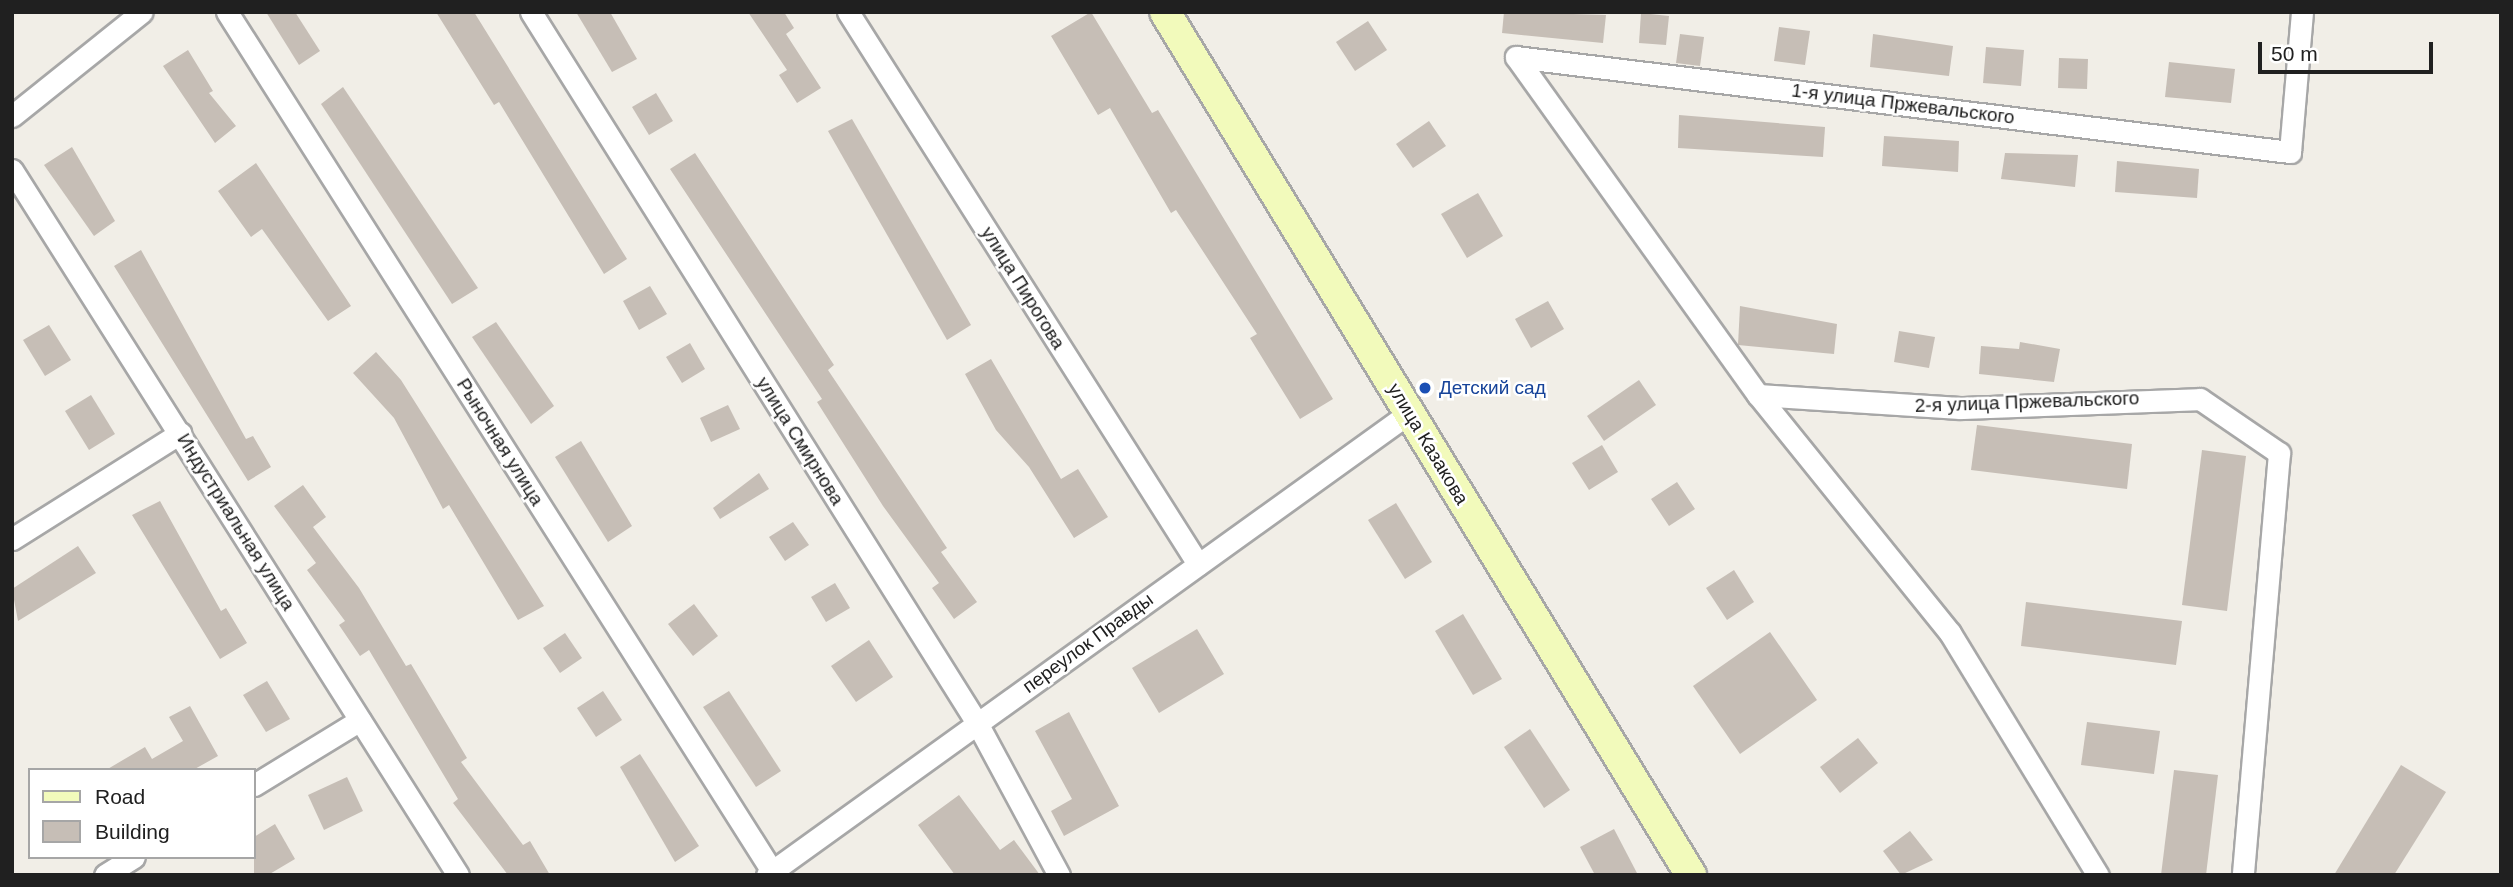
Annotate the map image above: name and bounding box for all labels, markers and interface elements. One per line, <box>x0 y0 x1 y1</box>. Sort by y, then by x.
scale bar <box>2261 28 2436 72</box>
text: 50 m <box>2271 42 2318 65</box>
street label: 1-я улица Пржевальского <box>1790 79 2016 129</box>
street label: улица Пирогова <box>976 222 1070 354</box>
street label: улица Смирнова <box>751 373 849 509</box>
street label: Рыночная улица <box>452 374 548 510</box>
place label: Детский сад <box>1439 377 1546 399</box>
street label: улица Казакова <box>1383 379 1473 509</box>
marker: Детский сад <box>1417 380 1433 396</box>
street label: 2-я улица Пржевальского <box>1914 387 2140 417</box>
street label: Индустриальная улица <box>172 429 300 615</box>
street label: переулок Правды <box>1018 588 1158 698</box>
legend <box>28 768 256 859</box>
text: Road <box>95 785 145 808</box>
text: Building <box>95 820 170 843</box>

